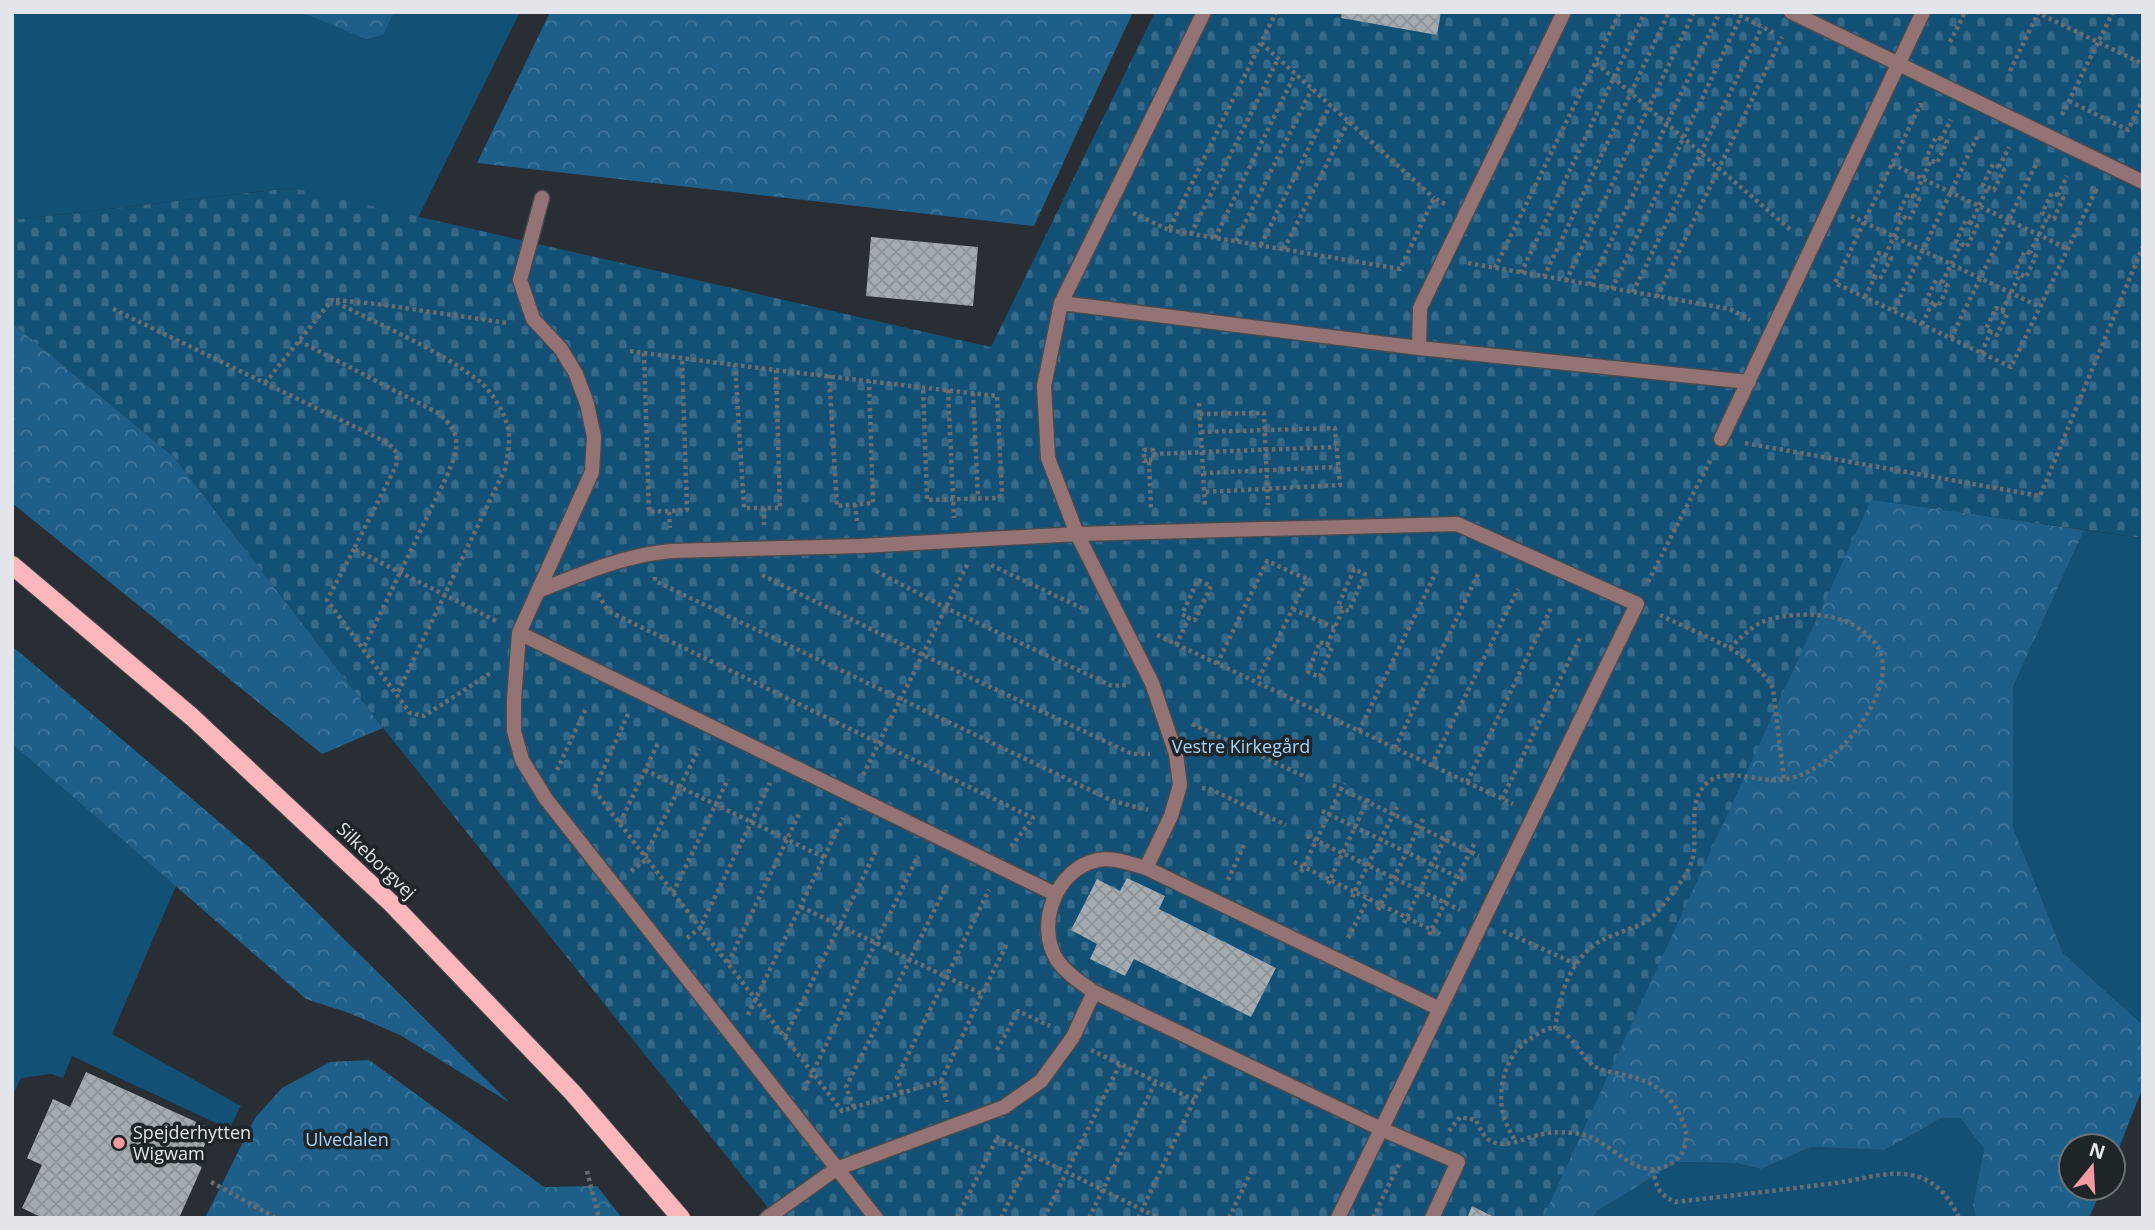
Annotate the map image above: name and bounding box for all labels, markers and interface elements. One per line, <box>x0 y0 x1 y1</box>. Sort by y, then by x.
park label: Vestre Kirkegård <box>1172 734 1310 758</box>
street label: Silkeborgvej <box>332 817 421 904</box>
place label: Spejderhytten Wigwam <box>133 1120 251 1165</box>
park label: Ulvedalen <box>305 1127 389 1151</box>
north arrow <box>2057 1132 2127 1202</box>
marker: Spejderhytten Wigwam <box>111 1135 127 1151</box>
text: N <box>2086 1136 2109 1166</box>

